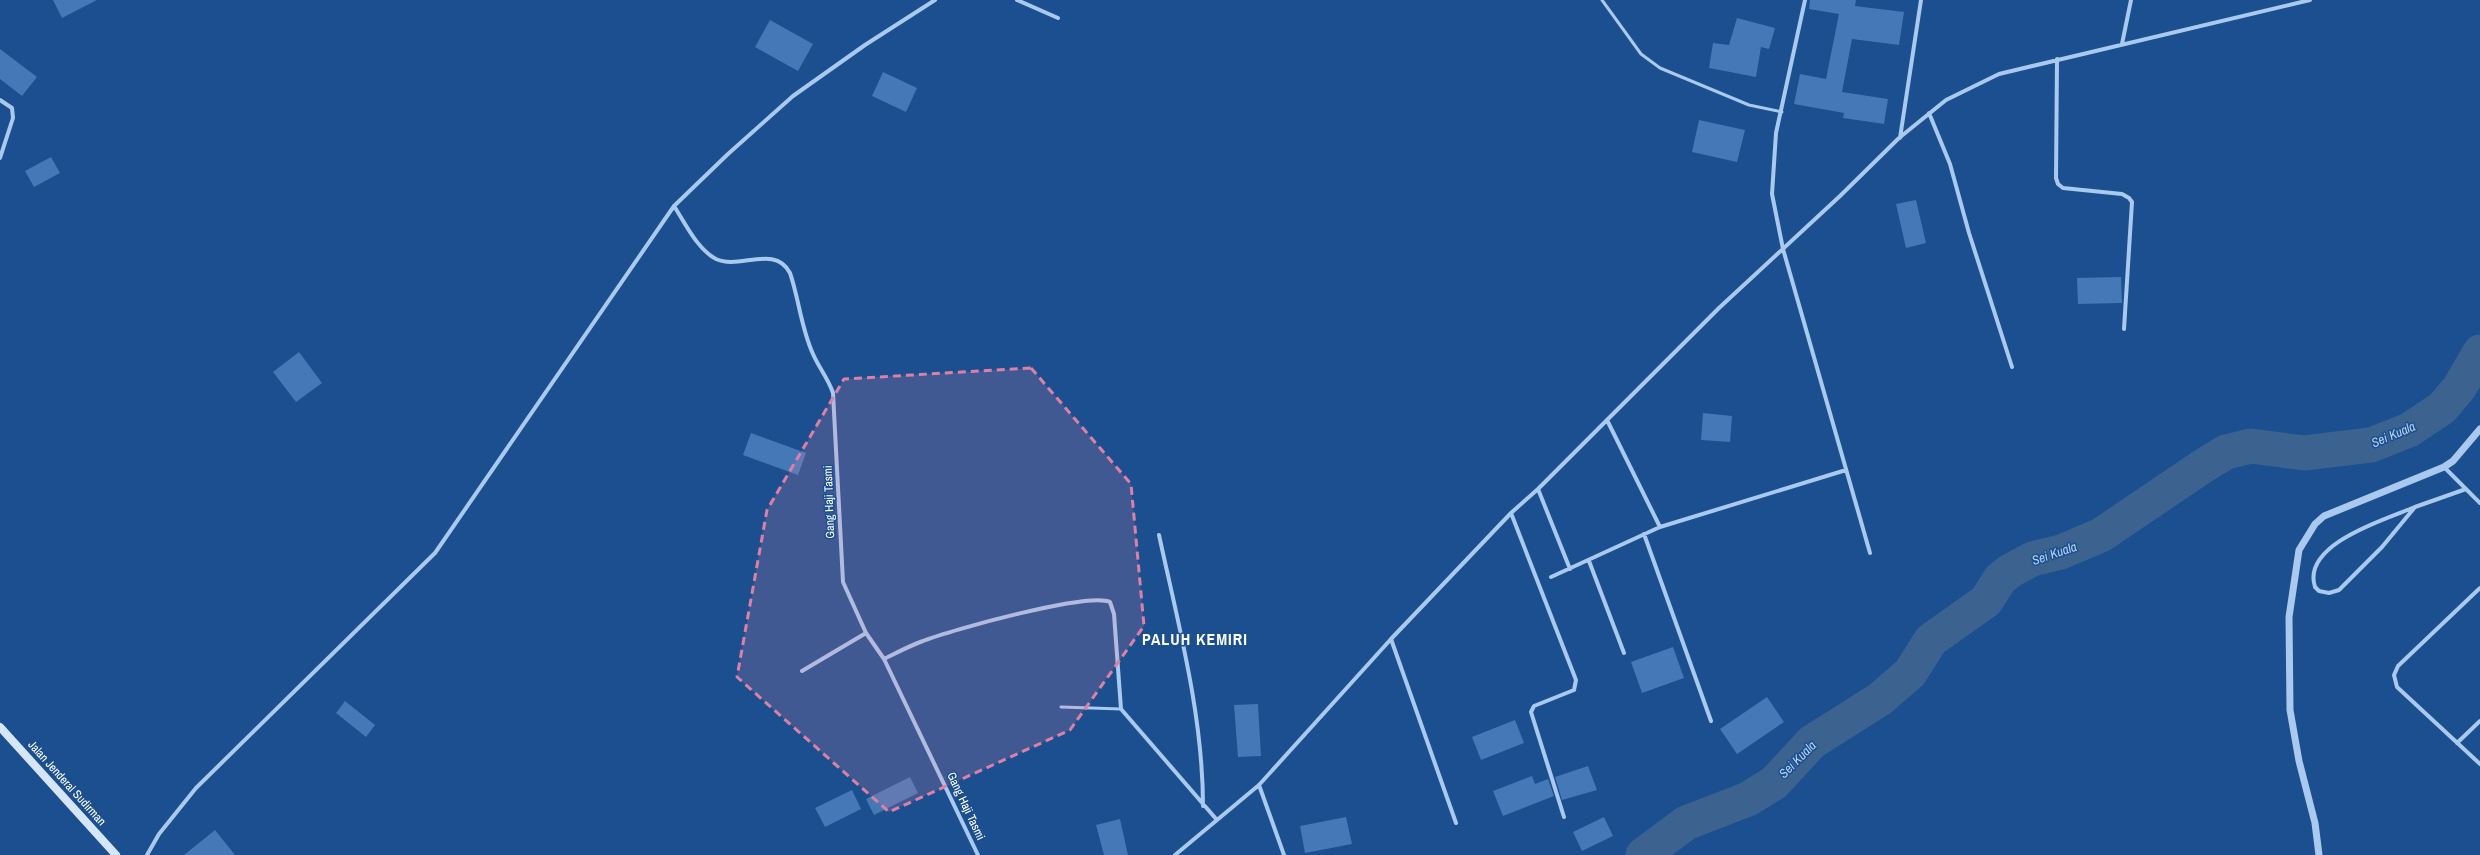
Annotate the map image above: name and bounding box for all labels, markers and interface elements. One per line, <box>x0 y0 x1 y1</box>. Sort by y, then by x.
water label: Sei Kuala <box>2369 418 2418 451</box>
street label: Gang Haji Tasmi <box>820 465 838 539</box>
water label: Sei Kuala <box>2030 538 2079 569</box>
district label: PALUH KEMIRI <box>1142 628 1248 650</box>
street label: Jalan Jenderal Sudirman <box>24 737 110 829</box>
water label: Sei Kuala <box>1775 737 1820 782</box>
street label: Gang Haji Tasmi <box>943 769 989 843</box>

